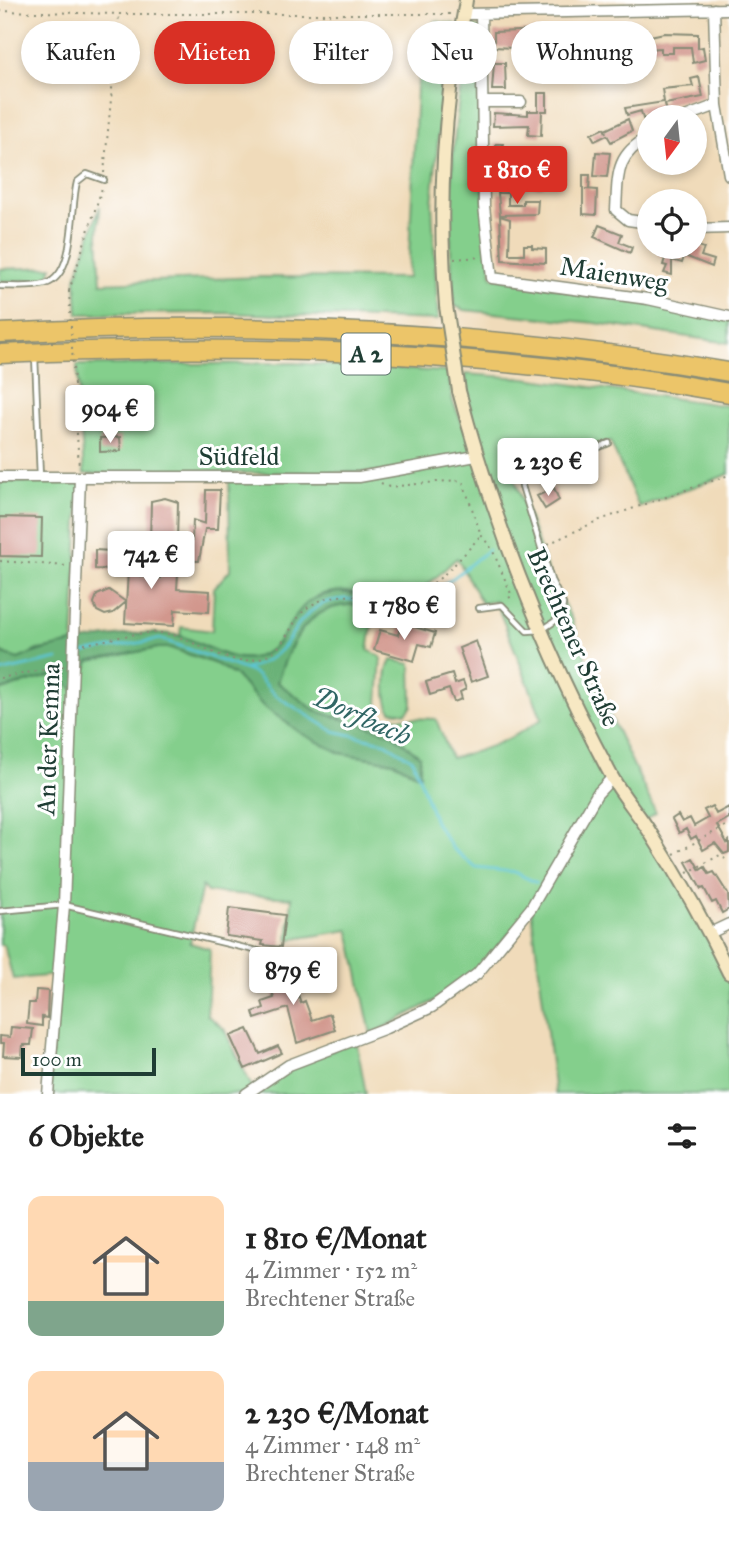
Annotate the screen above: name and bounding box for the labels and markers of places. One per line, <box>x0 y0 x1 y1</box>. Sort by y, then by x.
pin: 1 810 € <box>452 146 582 206</box>
pin: 904 € <box>61 386 159 445</box>
pin: 2 230 € <box>483 438 613 498</box>
pin: 742 € <box>102 532 200 591</box>
pin: 1 780 € <box>339 582 469 642</box>
pin: 879 € <box>244 948 342 1007</box>

